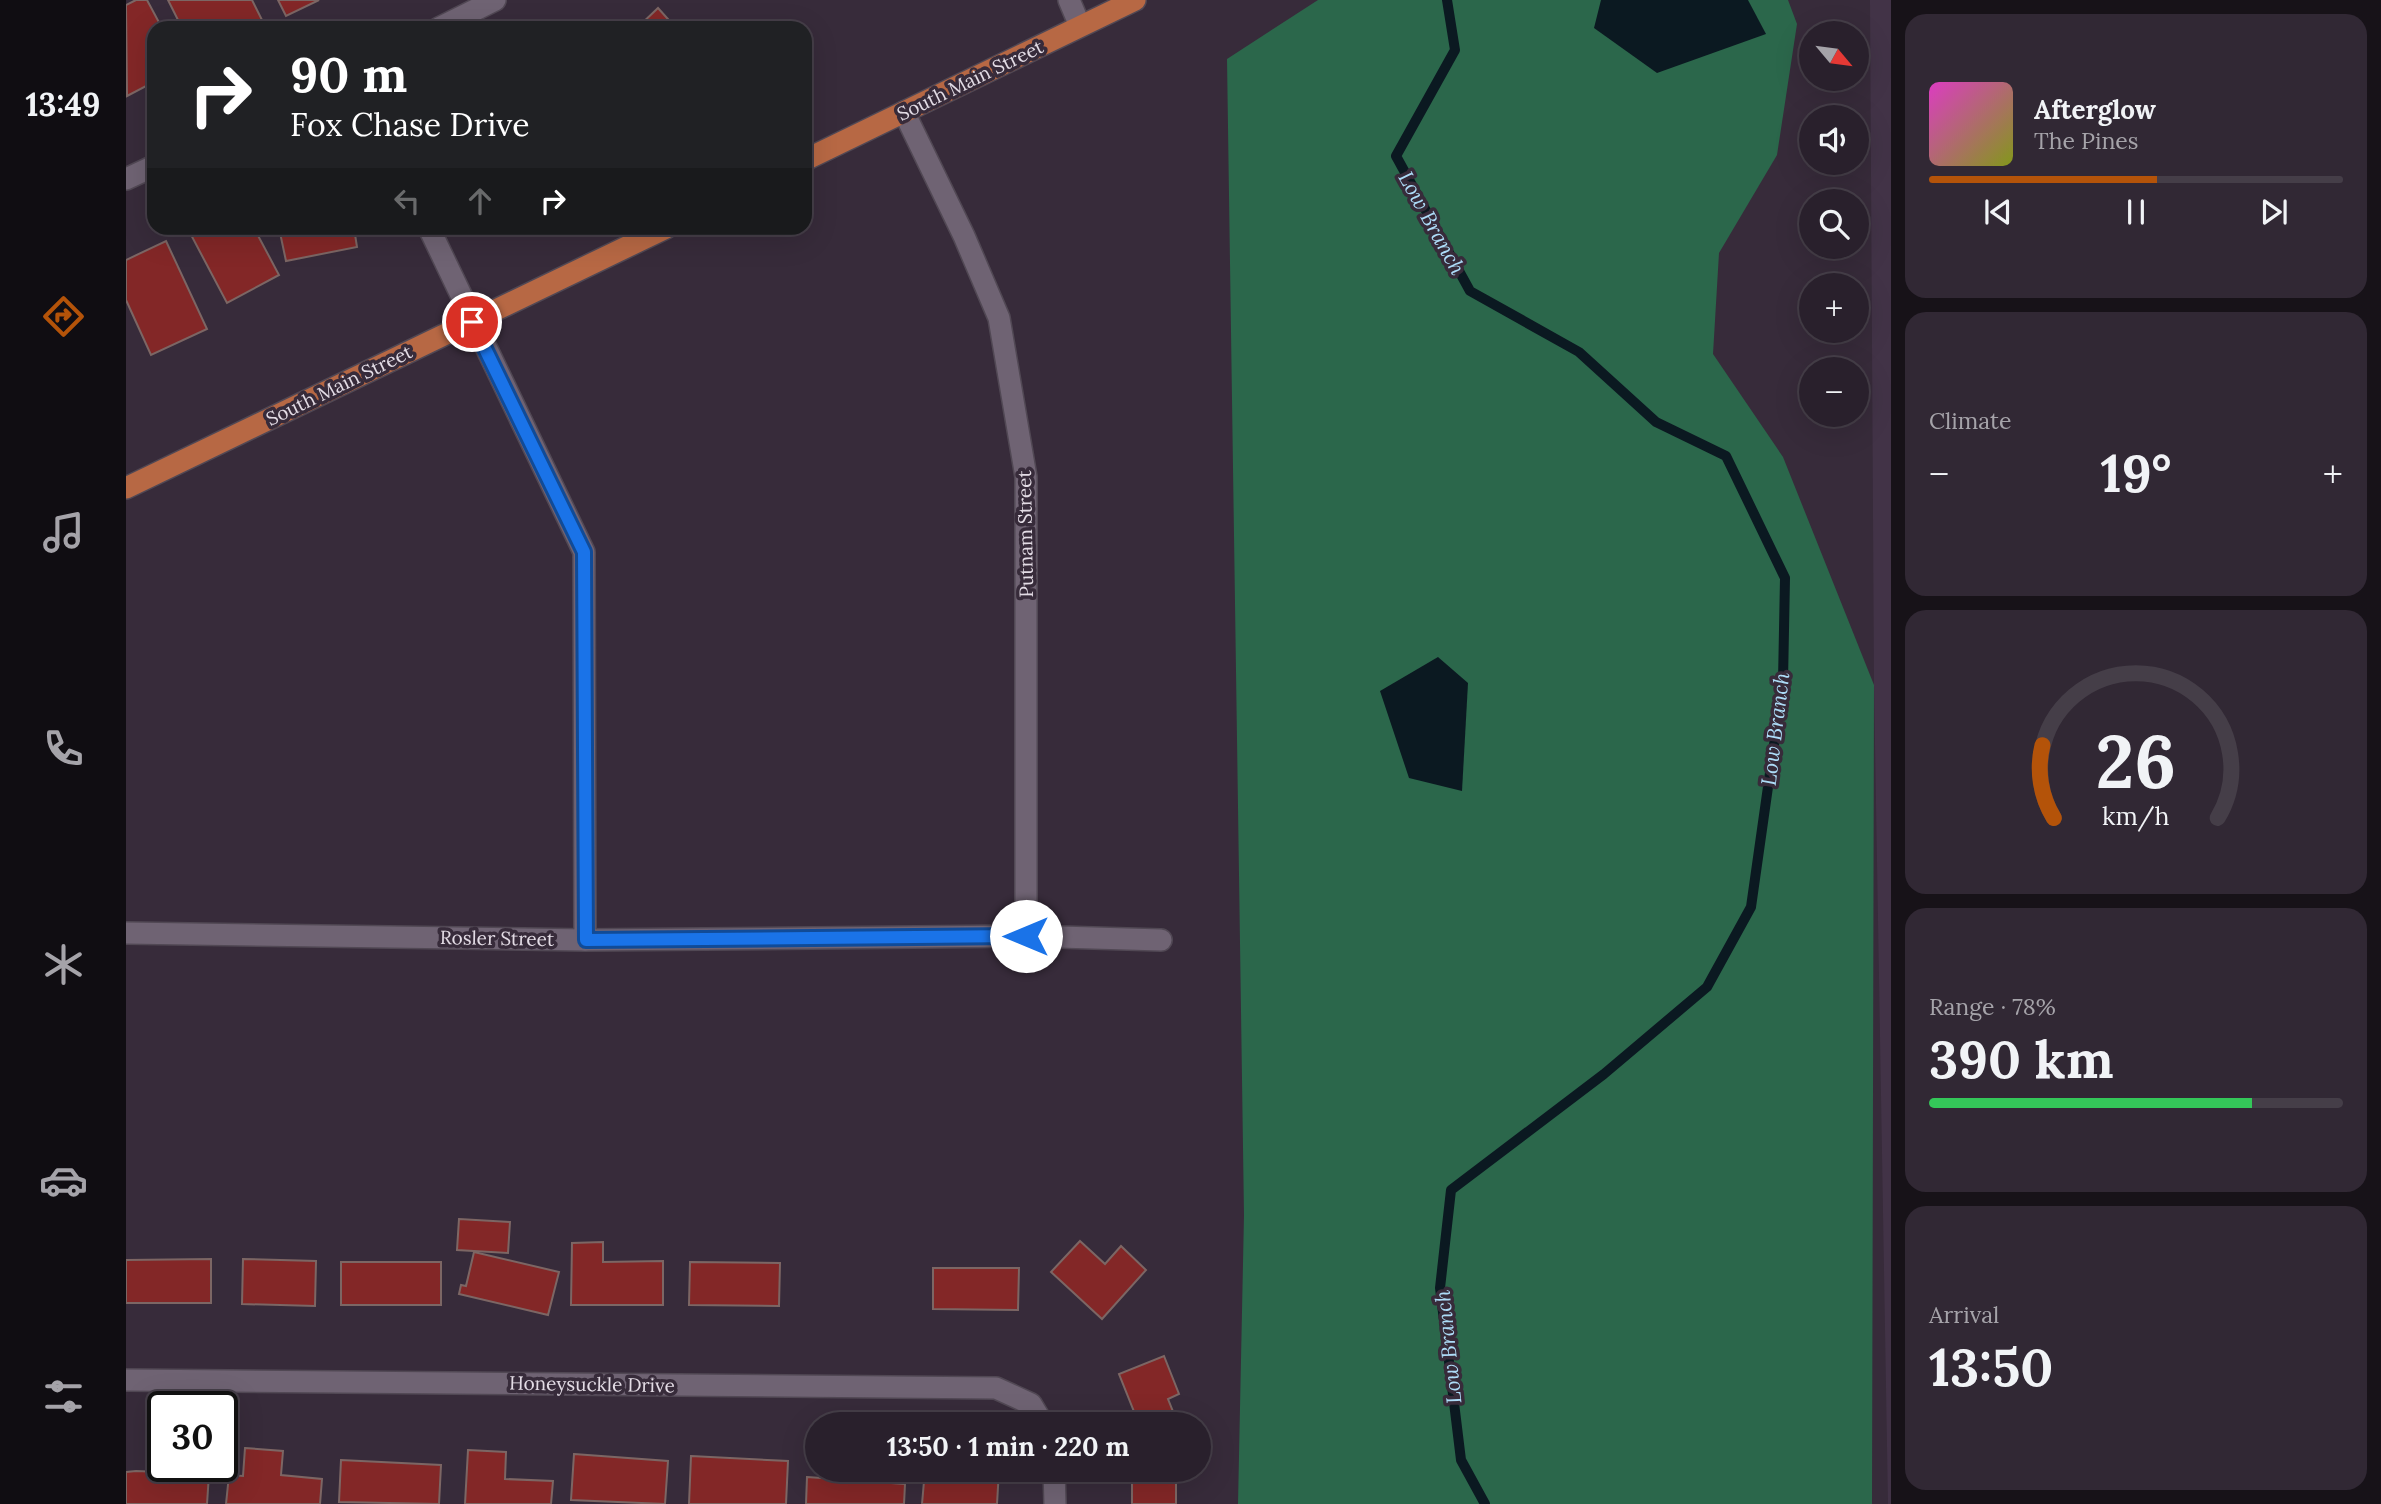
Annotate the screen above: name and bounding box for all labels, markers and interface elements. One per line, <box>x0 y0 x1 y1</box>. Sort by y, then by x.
north arrow <box>1799 21 1869 91</box>
map controls <box>1799 21 1869 427</box>
street label: South Main Street <box>893 34 1048 126</box>
text: 90 m <box>290 43 407 105</box>
icon: right <box>175 49 266 140</box>
text: 13:49 <box>26 84 100 125</box>
text: Afterglow <box>2034 93 2156 126</box>
text: Fox Chase Drive <box>290 104 530 145</box>
button: sound <box>1799 105 1869 175</box>
text: The Pines <box>2034 126 2139 155</box>
water label: Low Branch <box>1393 167 1471 279</box>
icon: left <box>388 182 426 220</box>
icon: ahead <box>461 182 499 220</box>
icon: right <box>534 182 572 220</box>
button: search <box>1799 189 1869 259</box>
icon: previous <box>1979 193 2017 231</box>
icon: pause <box>2117 193 2155 231</box>
icon: next <box>2255 193 2293 231</box>
button: + <box>1799 273 1869 343</box>
icon: directions <box>39 292 88 341</box>
pin <box>442 292 502 352</box>
icon: arrive <box>453 303 491 341</box>
street label: South Main Street <box>262 339 417 431</box>
button: − <box>1799 357 1869 427</box>
text: Climate <box>1929 406 2011 435</box>
text: 19° <box>2101 440 2171 506</box>
text: − <box>1929 450 1949 498</box>
text: + <box>2323 450 2343 498</box>
street label: Putnam Street <box>1012 469 1038 598</box>
icon: music <box>39 508 88 557</box>
water label: Low Branch <box>1755 671 1795 787</box>
text: 26 <box>2096 715 2176 808</box>
icon: phone <box>39 724 88 773</box>
text: km/h <box>2102 800 2170 832</box>
position arrow <box>989 899 1063 973</box>
street label: Rosler Street <box>440 925 555 951</box>
icon: climate <box>39 940 88 989</box>
text: Range · 78% <box>1929 992 2056 1021</box>
text: 390 km <box>1929 1026 2114 1092</box>
icon: car <box>39 1156 88 1205</box>
water label: Low Branch <box>1429 1289 1467 1405</box>
text: Arrival <box>1929 1300 1999 1329</box>
text: 13:50 <box>1929 1334 2053 1400</box>
street label: Honeysuckle Drive <box>509 1371 675 1397</box>
icon: filters <box>39 1372 88 1421</box>
speed limit sign: 30 <box>147 1391 238 1482</box>
text: 13:50 · 1 min · 220 m <box>887 1430 1129 1463</box>

